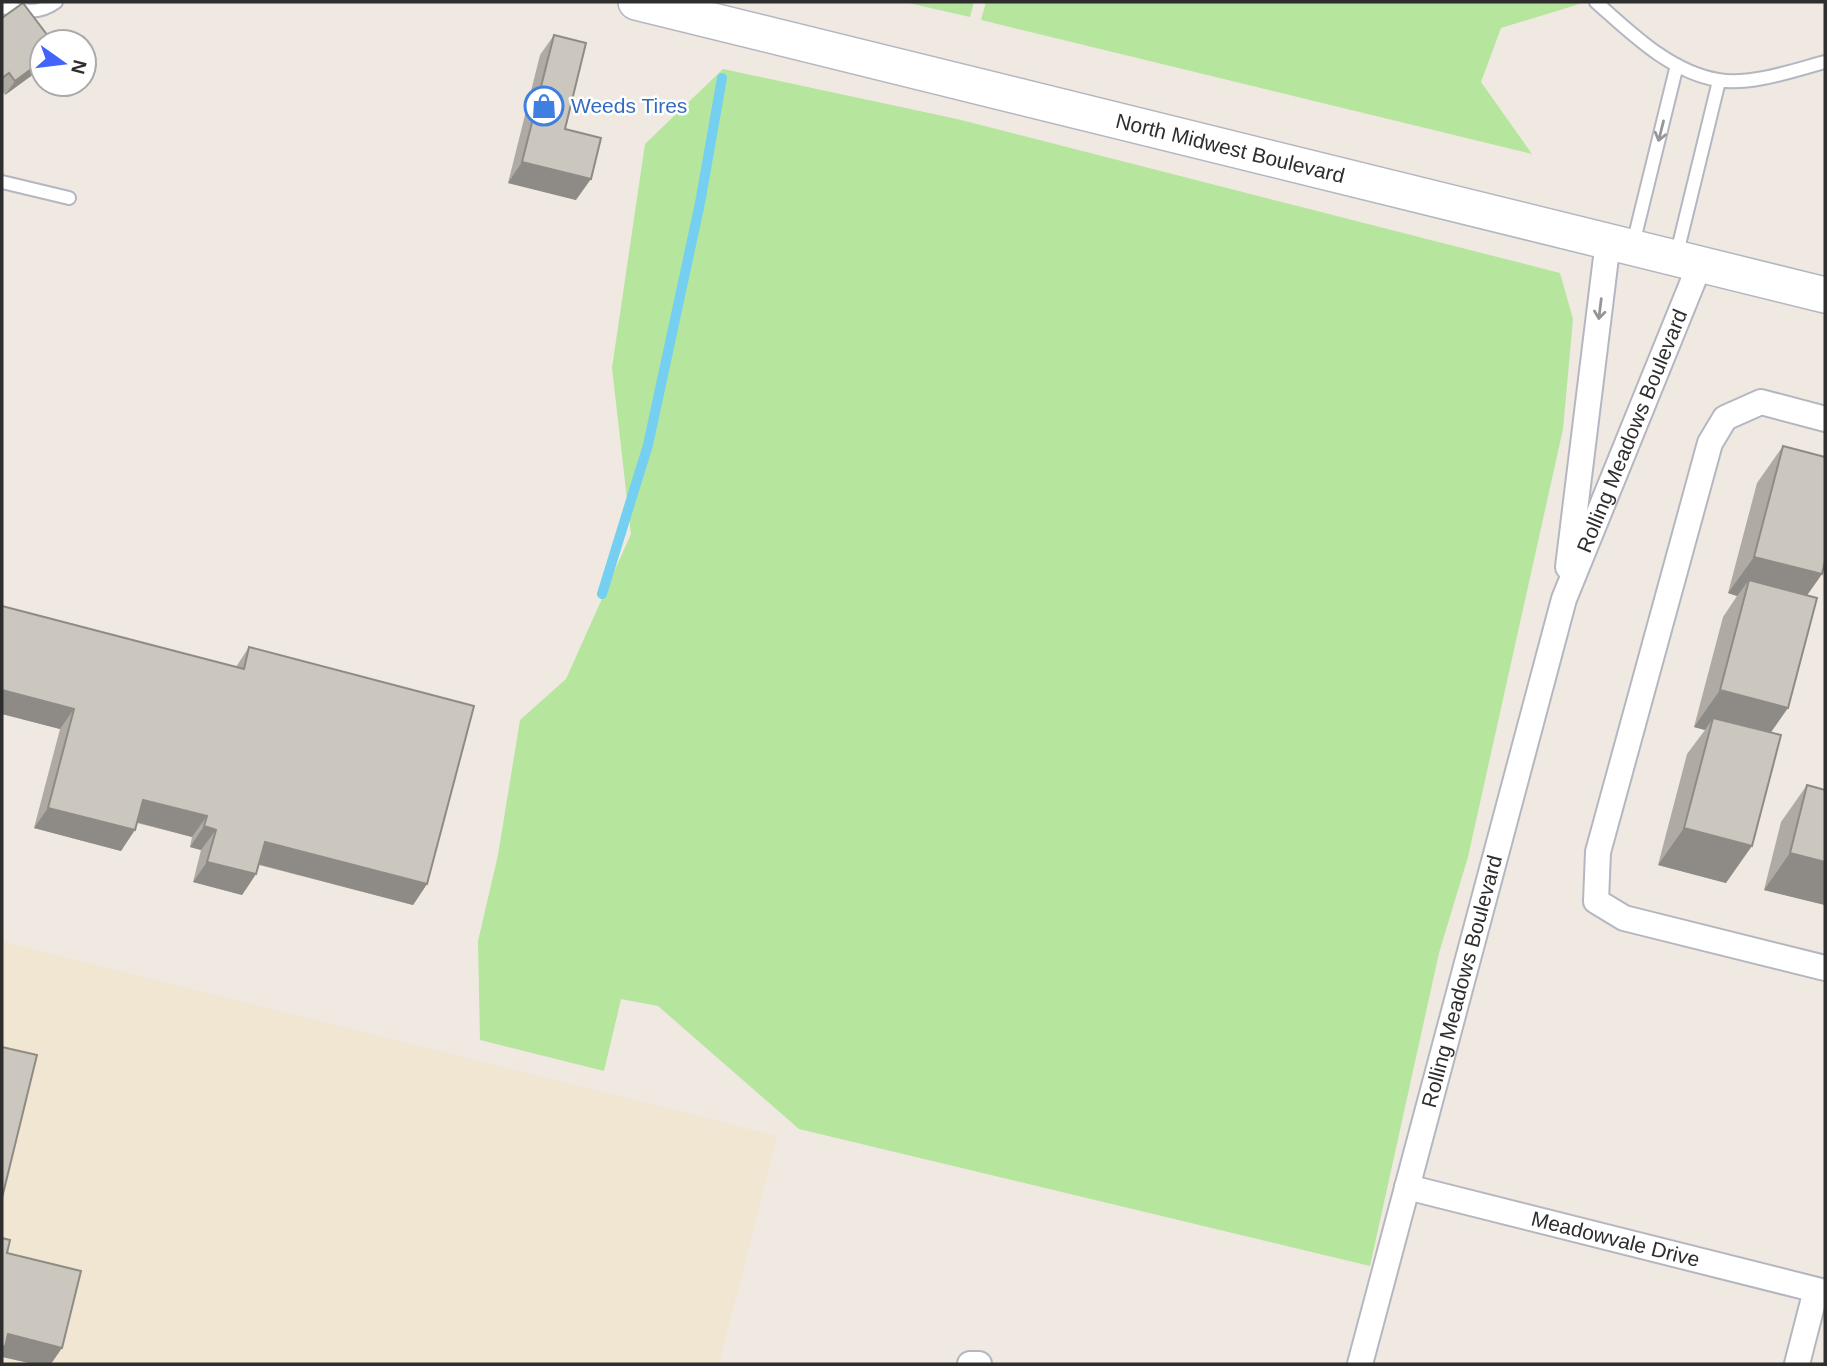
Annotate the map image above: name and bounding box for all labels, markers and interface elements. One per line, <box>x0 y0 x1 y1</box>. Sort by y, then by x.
north arrow <box>28 28 98 98</box>
text: N <box>67 58 91 76</box>
shop icon: Weeds Tires <box>523 85 565 127</box>
place label: Weeds Tires <box>571 94 687 117</box>
street label: North Midwest Boulevard <box>1114 109 1347 187</box>
one-way arrow <box>1654 119 1667 142</box>
one-way arrow <box>1593 297 1606 319</box>
street label: Rolling Meadows Boulevard <box>1572 306 1691 556</box>
street label: Rolling Meadows Boulevard <box>1417 852 1506 1110</box>
street label: Meadowvale Drive <box>1529 1207 1702 1271</box>

